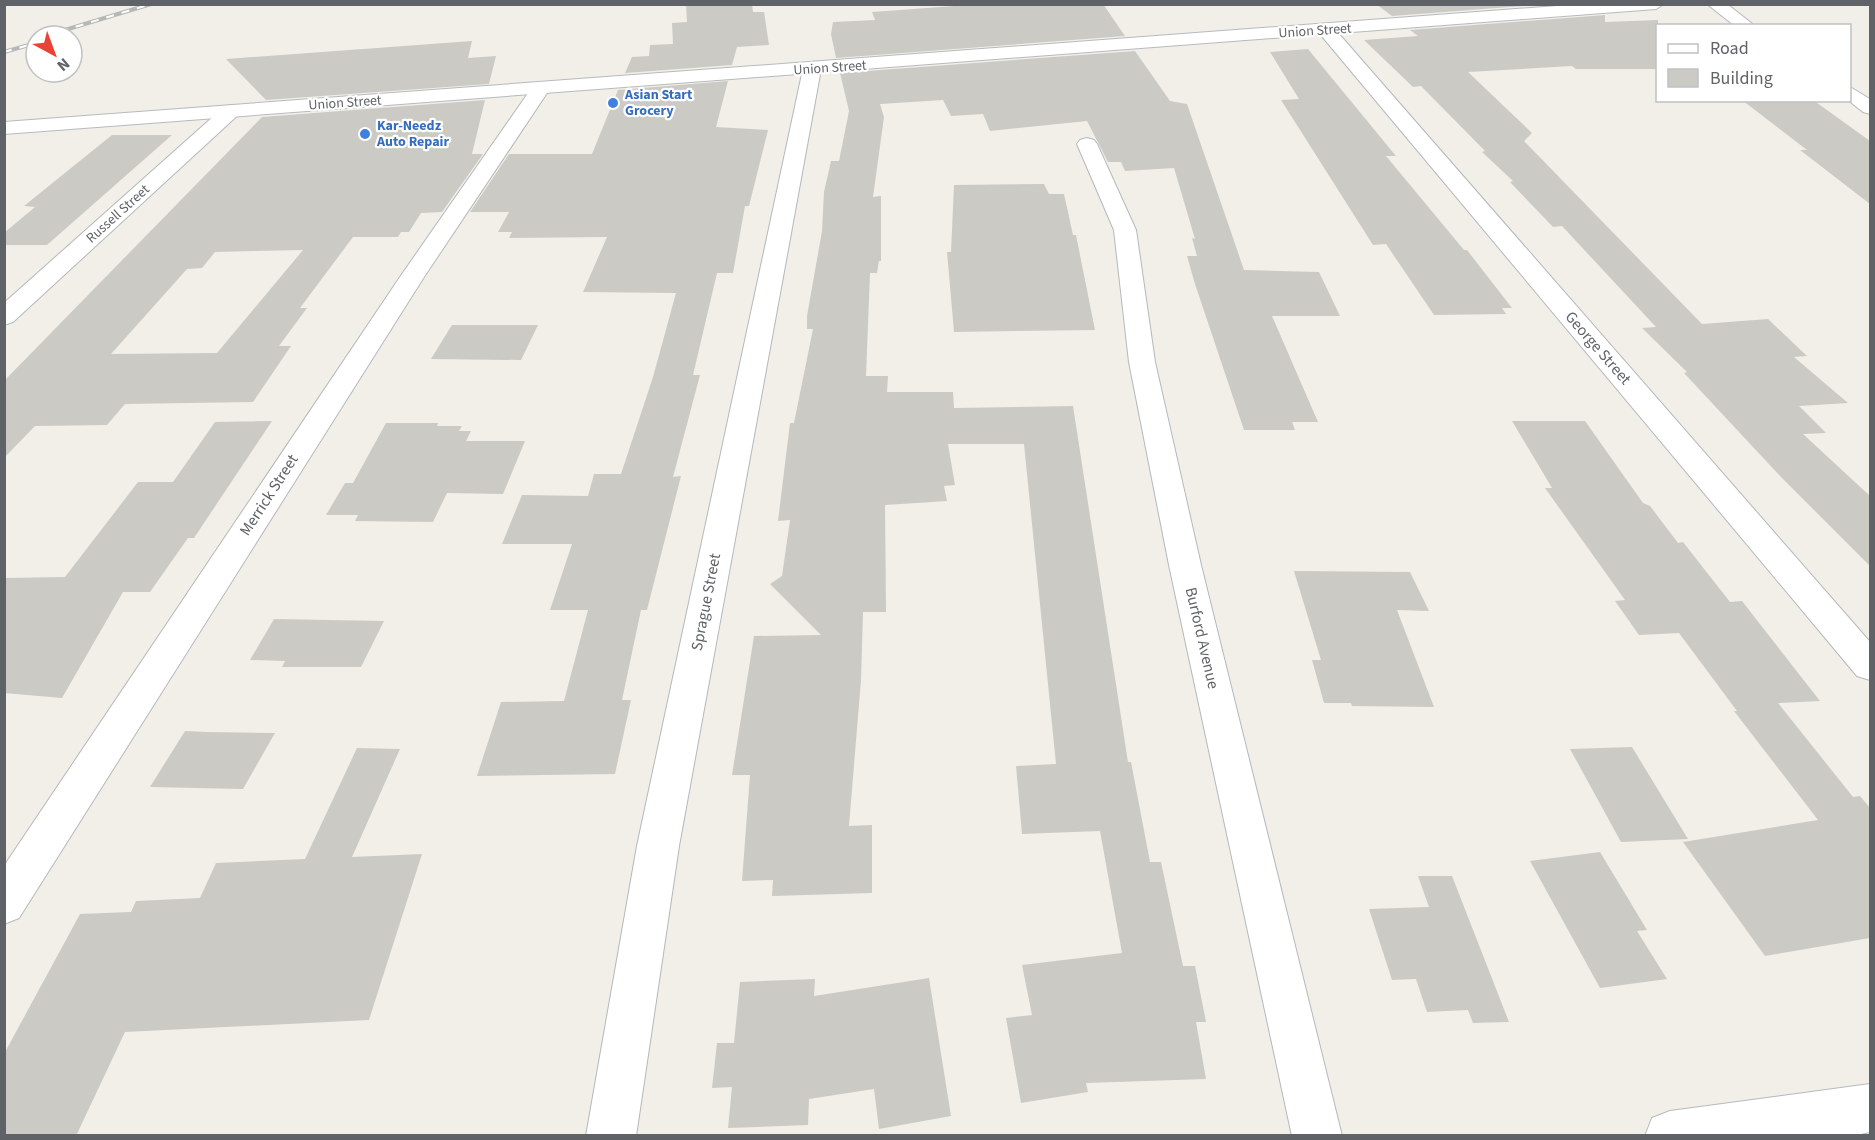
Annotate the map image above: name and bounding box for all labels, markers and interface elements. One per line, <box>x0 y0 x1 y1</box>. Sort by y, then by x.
street label: Union Street <box>1278 18 1352 44</box>
north arrow <box>24 24 84 84</box>
legend <box>1656 24 1851 102</box>
text: Road <box>1710 36 1749 61</box>
text: N <box>52 53 74 76</box>
street label: Union Street <box>793 55 867 81</box>
text: Building <box>1710 66 1773 91</box>
place label: Asian Start Grocery <box>624 85 693 121</box>
street label: Union Street <box>308 90 382 116</box>
marker: Asian Start Grocery <box>606 96 620 110</box>
place label: Kar-Needz Auto Repair <box>376 116 449 152</box>
marker: Kar-Needz Auto Repair <box>358 127 372 141</box>
street label: Russell Street <box>82 180 154 248</box>
street label: George Street <box>1560 306 1637 390</box>
street label: Merrick Street <box>234 449 304 540</box>
street label: Sprague Street <box>686 551 726 653</box>
street label: Burford Avenue <box>1180 585 1224 691</box>

